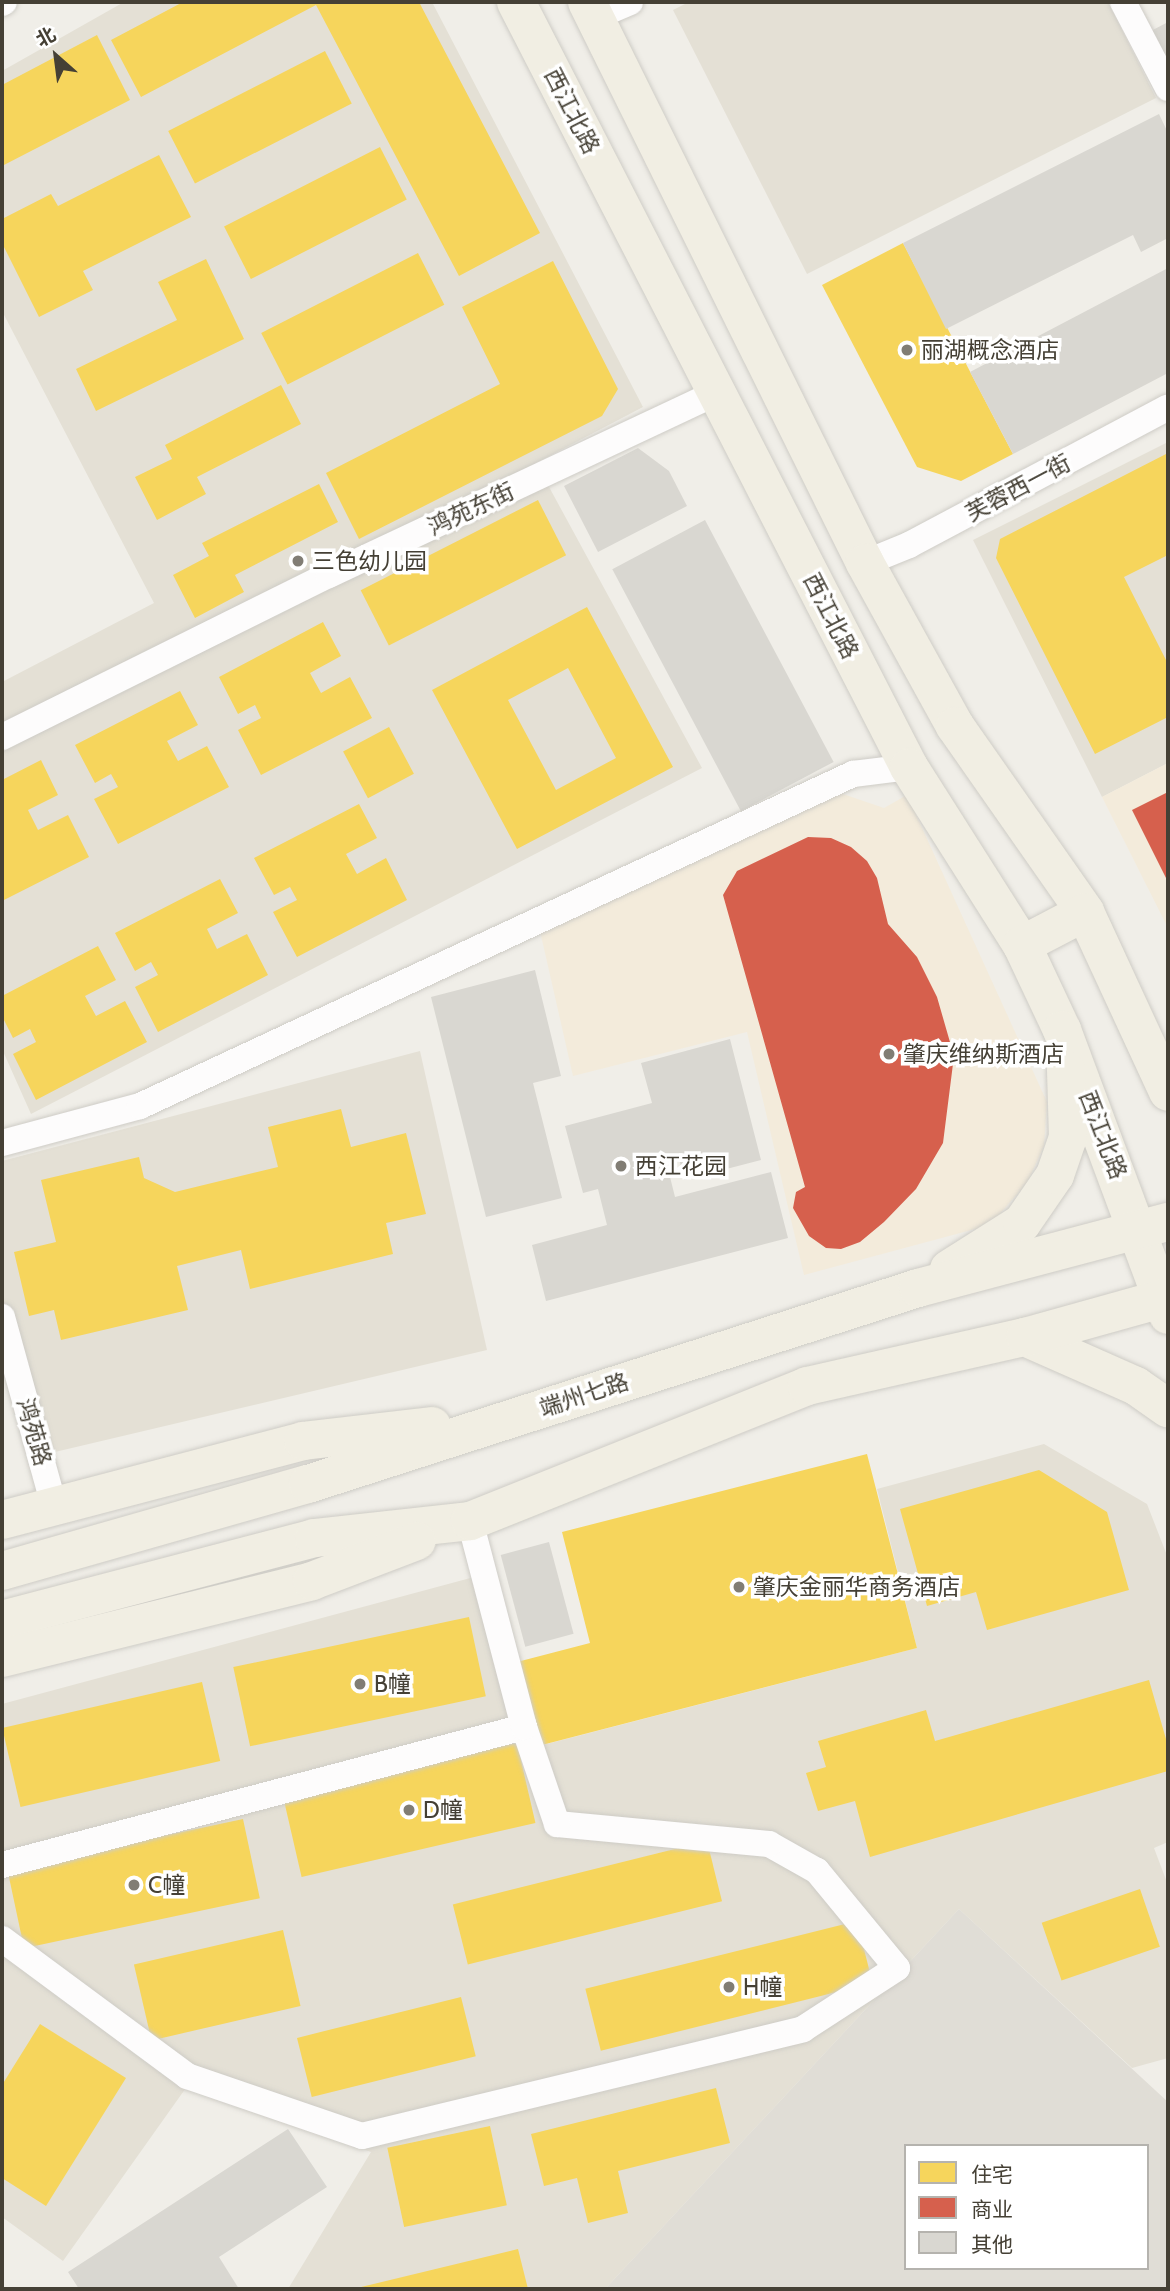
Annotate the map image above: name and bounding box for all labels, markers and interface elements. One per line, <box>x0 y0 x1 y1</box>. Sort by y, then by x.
north arrow <box>21 21 91 91</box>
text: 北 <box>32 22 60 52</box>
street label: 西江北路 <box>539 64 605 158</box>
place label: 丽湖概念酒店 <box>921 336 1059 364</box>
marker: 丽湖概念酒店 <box>899 342 915 358</box>
street label: 芙蓉西一街 <box>961 449 1075 527</box>
street label: 鸿苑东街 <box>423 477 519 541</box>
place label: 三色幼儿园 <box>312 547 427 575</box>
marker: 三色幼儿园 <box>290 553 306 569</box>
street label: 西江北路 <box>798 569 864 663</box>
place label: 肇庆维纳斯酒店 <box>903 1040 1064 1068</box>
marker: 肇庆维纳斯酒店 <box>881 1046 897 1062</box>
street label: 西江北路 <box>1074 1087 1132 1183</box>
place label: 西江花园 <box>635 1152 727 1180</box>
marker: 西江花园 <box>613 1158 629 1174</box>
street label: 端州七路 <box>536 1368 632 1422</box>
street label: 鸿苑路 <box>11 1395 57 1469</box>
place label: 肇庆金丽华商务酒店 <box>753 1573 960 1601</box>
marker: 肇庆金丽华商务酒店 <box>731 1579 747 1595</box>
place label: B幢 <box>374 1670 411 1698</box>
marker: B幢 <box>352 1676 368 1692</box>
place label: D幢 <box>423 1796 463 1824</box>
marker: D幢 <box>401 1802 417 1818</box>
place label: C幢 <box>148 1871 185 1899</box>
marker: C幢 <box>126 1877 142 1893</box>
place label: H幢 <box>743 1973 782 2001</box>
marker: H幢 <box>721 1979 737 1995</box>
legend <box>904 2144 1149 2270</box>
text: 住宅 <box>971 2162 1013 2187</box>
text: 商业 <box>971 2197 1013 2222</box>
text: 其他 <box>971 2232 1013 2257</box>

